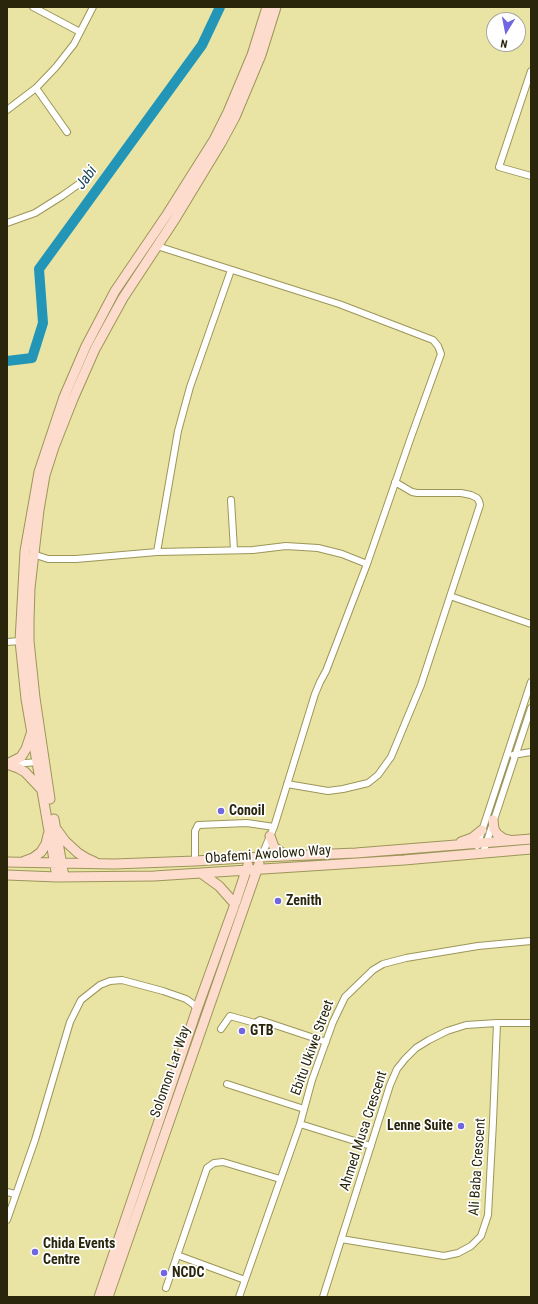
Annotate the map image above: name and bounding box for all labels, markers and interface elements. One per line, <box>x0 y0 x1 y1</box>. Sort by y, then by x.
north arrow <box>486 12 526 52</box>
text: N <box>500 36 508 50</box>
water label: Jabi <box>73 163 101 193</box>
place label: Conoil <box>229 803 265 819</box>
marker: Conoil <box>216 806 226 816</box>
street label: Obafemi Awolowo Way <box>204 842 332 868</box>
place label: Zenith <box>286 893 322 909</box>
marker: Zenith <box>273 896 283 906</box>
street label: Ebitu Ukiwe Street <box>288 998 338 1098</box>
place label: GTB <box>250 1023 274 1039</box>
street label: Solomon Lar Way <box>147 1024 195 1120</box>
marker: GTB <box>237 1026 247 1036</box>
street label: Ahmed Musa Crescent <box>337 1069 391 1193</box>
place label: Lenne Suite <box>387 1118 453 1134</box>
street label: Ali Baba Crescent <box>466 1118 490 1216</box>
marker: Lenne Suite <box>456 1121 466 1131</box>
place label: Chida Events Centre <box>43 1236 115 1268</box>
marker: Chida Events Centre <box>30 1247 40 1257</box>
place label: NCDC <box>172 1265 204 1281</box>
marker: NCDC <box>159 1268 169 1278</box>

